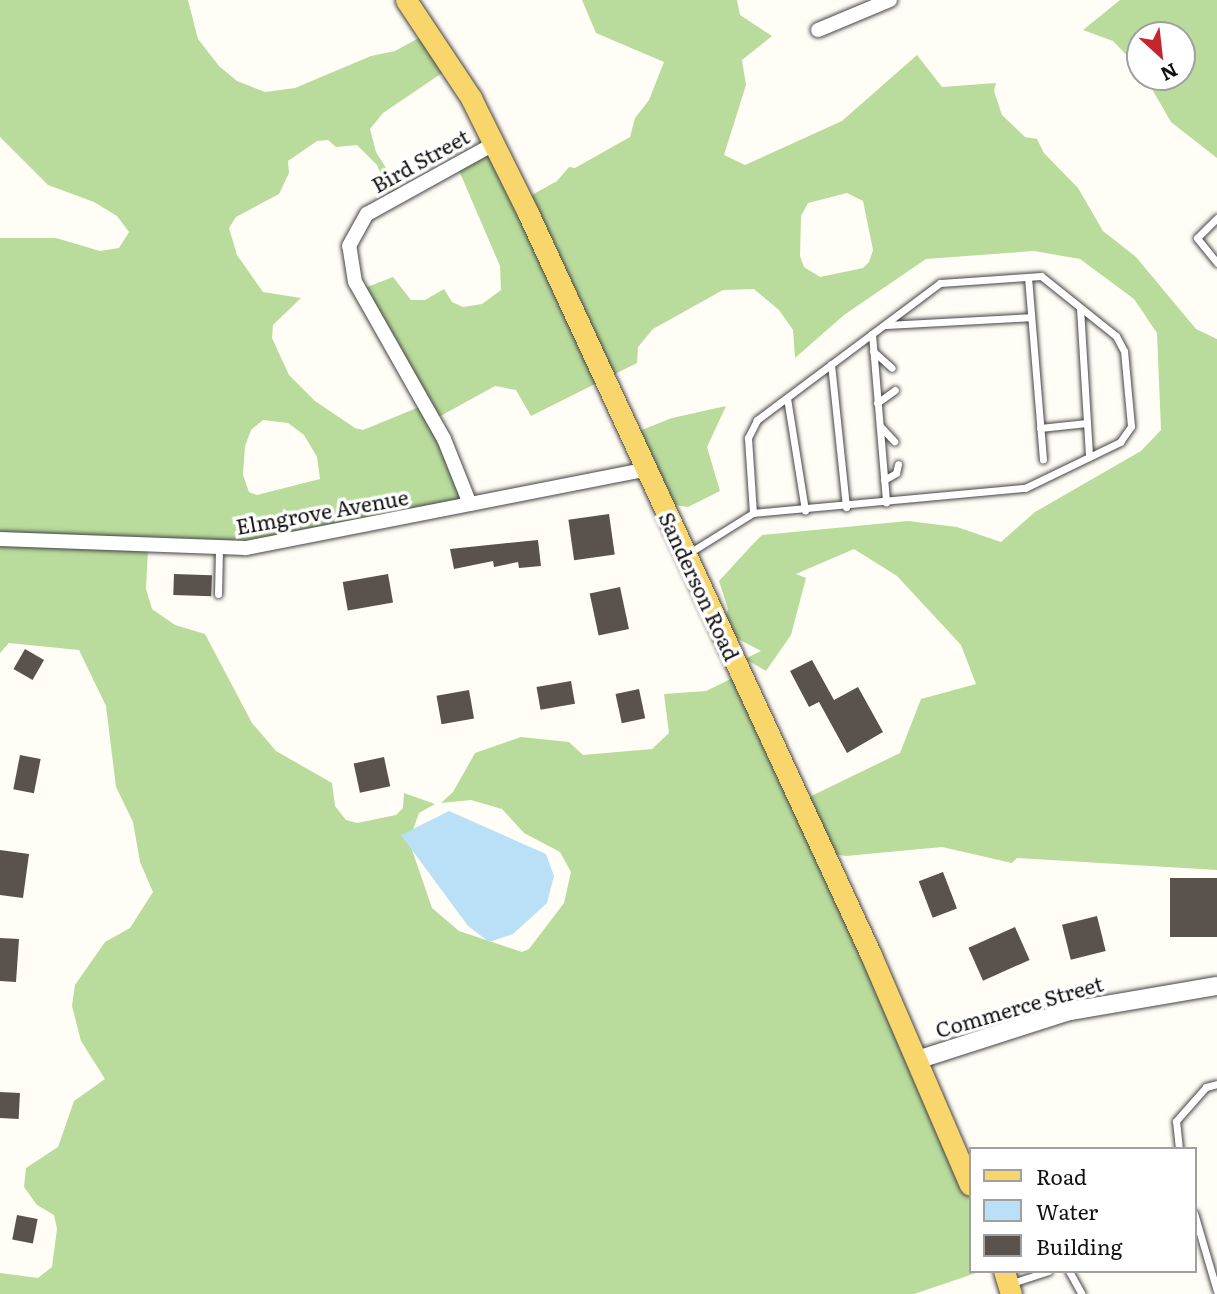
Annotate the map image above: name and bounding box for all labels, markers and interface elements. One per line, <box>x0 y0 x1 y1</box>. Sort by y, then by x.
north arrow <box>1126 21 1196 91</box>
text: N <box>1156 57 1183 89</box>
street label: Bird Street <box>367 123 473 197</box>
street label: Elmgrove Avenue <box>234 483 410 539</box>
street label: Sanderson Road <box>655 508 745 664</box>
street label: Commerce Street <box>932 970 1106 1042</box>
legend <box>968 1147 1196 1273</box>
text: Road <box>1036 1160 1087 1191</box>
text: Water <box>1036 1195 1098 1226</box>
text: Building <box>1036 1230 1122 1261</box>

